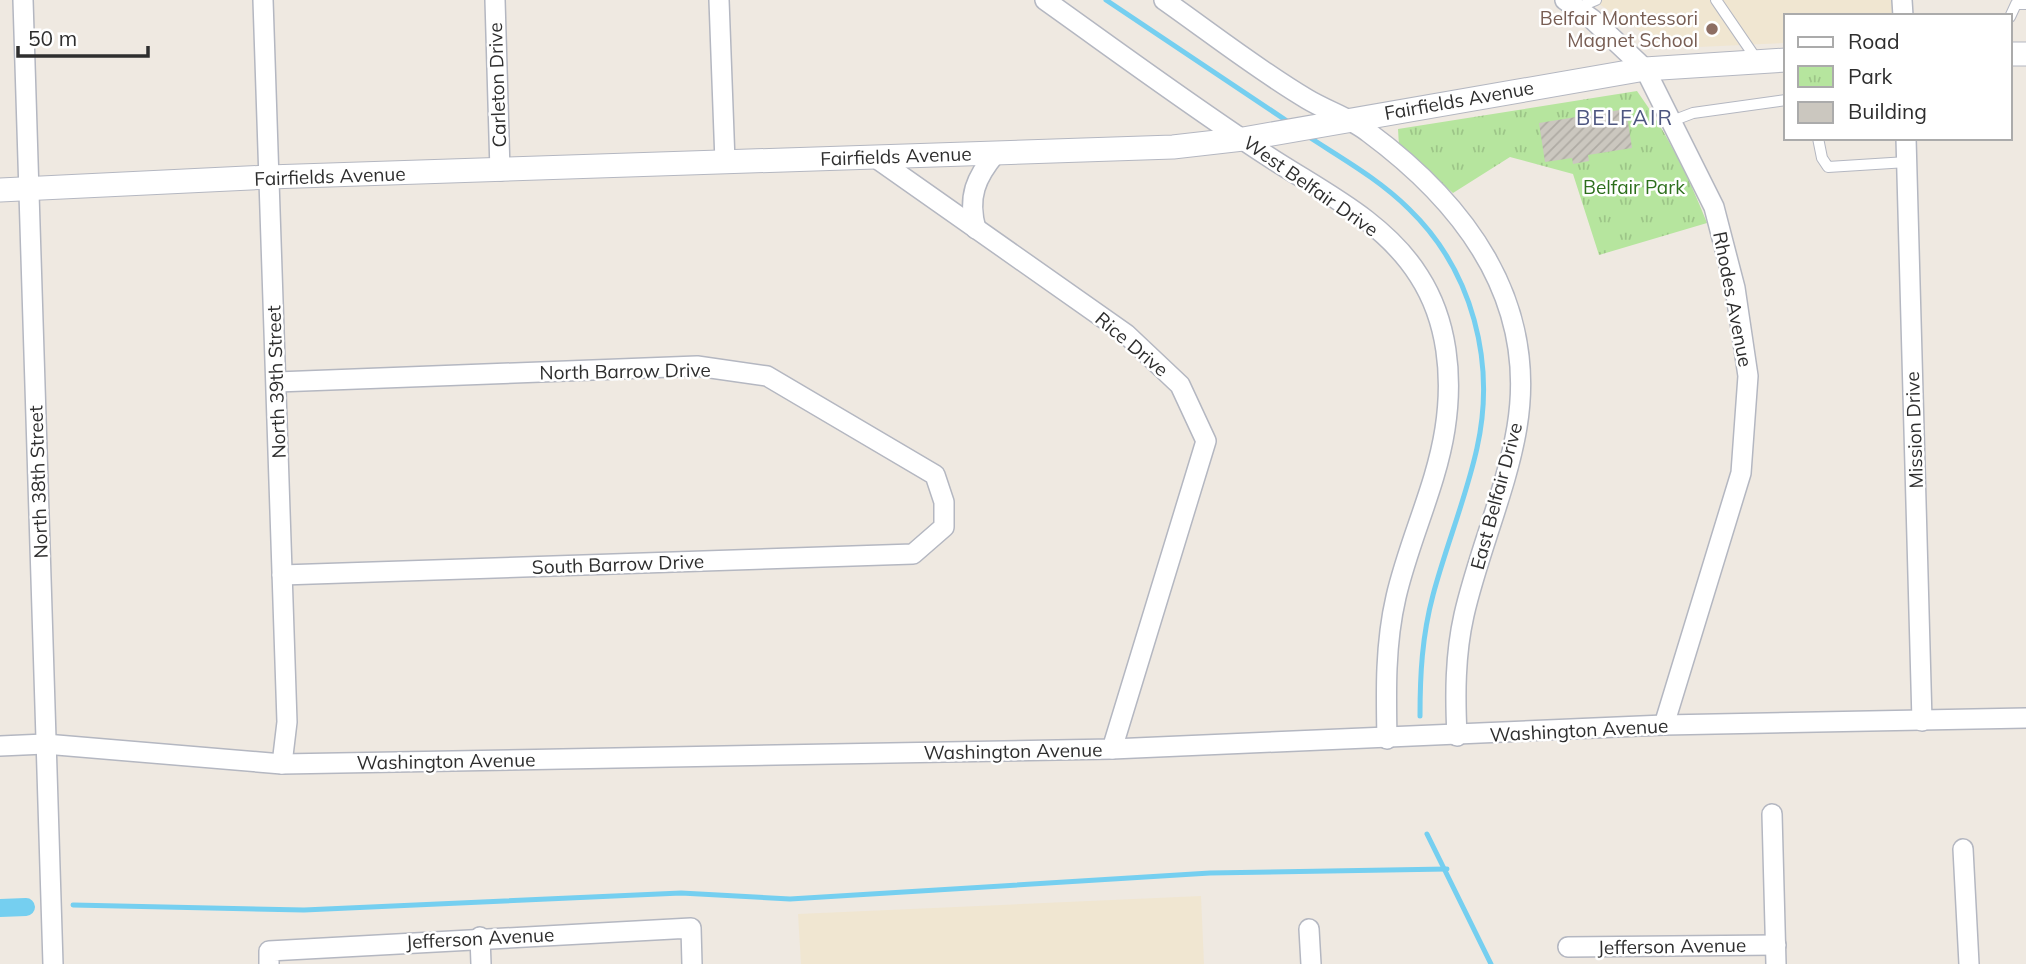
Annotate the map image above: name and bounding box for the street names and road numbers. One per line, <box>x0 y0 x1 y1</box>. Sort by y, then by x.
street label: Carleton Drive <box>483 22 511 148</box>
street label: Fairfields Avenue <box>1382 75 1536 125</box>
street label: West Belfair Drive <box>1239 131 1383 241</box>
street label: Fairfields Avenue <box>820 141 972 171</box>
street label: Fairfields Avenue <box>254 161 406 191</box>
street label: Rhodes Avenue <box>1708 229 1758 369</box>
street label: North 39th Street <box>261 305 291 459</box>
street label: Rice Drive <box>1091 306 1173 382</box>
street label: North Barrow Drive <box>539 358 711 384</box>
street label: Mission Drive <box>1900 371 1928 489</box>
street label: North 38th Street <box>23 405 53 559</box>
street label: East Belfair Drive <box>1465 420 1527 572</box>
street label: South Barrow Drive <box>531 549 705 579</box>
street label: Washington Avenue <box>1489 713 1669 747</box>
street label: Washington Avenue <box>923 737 1103 765</box>
street label: Washington Avenue <box>356 747 536 775</box>
street label: Jefferson Avenue <box>405 922 555 954</box>
street label: Jefferson Avenue <box>1598 933 1746 959</box>

